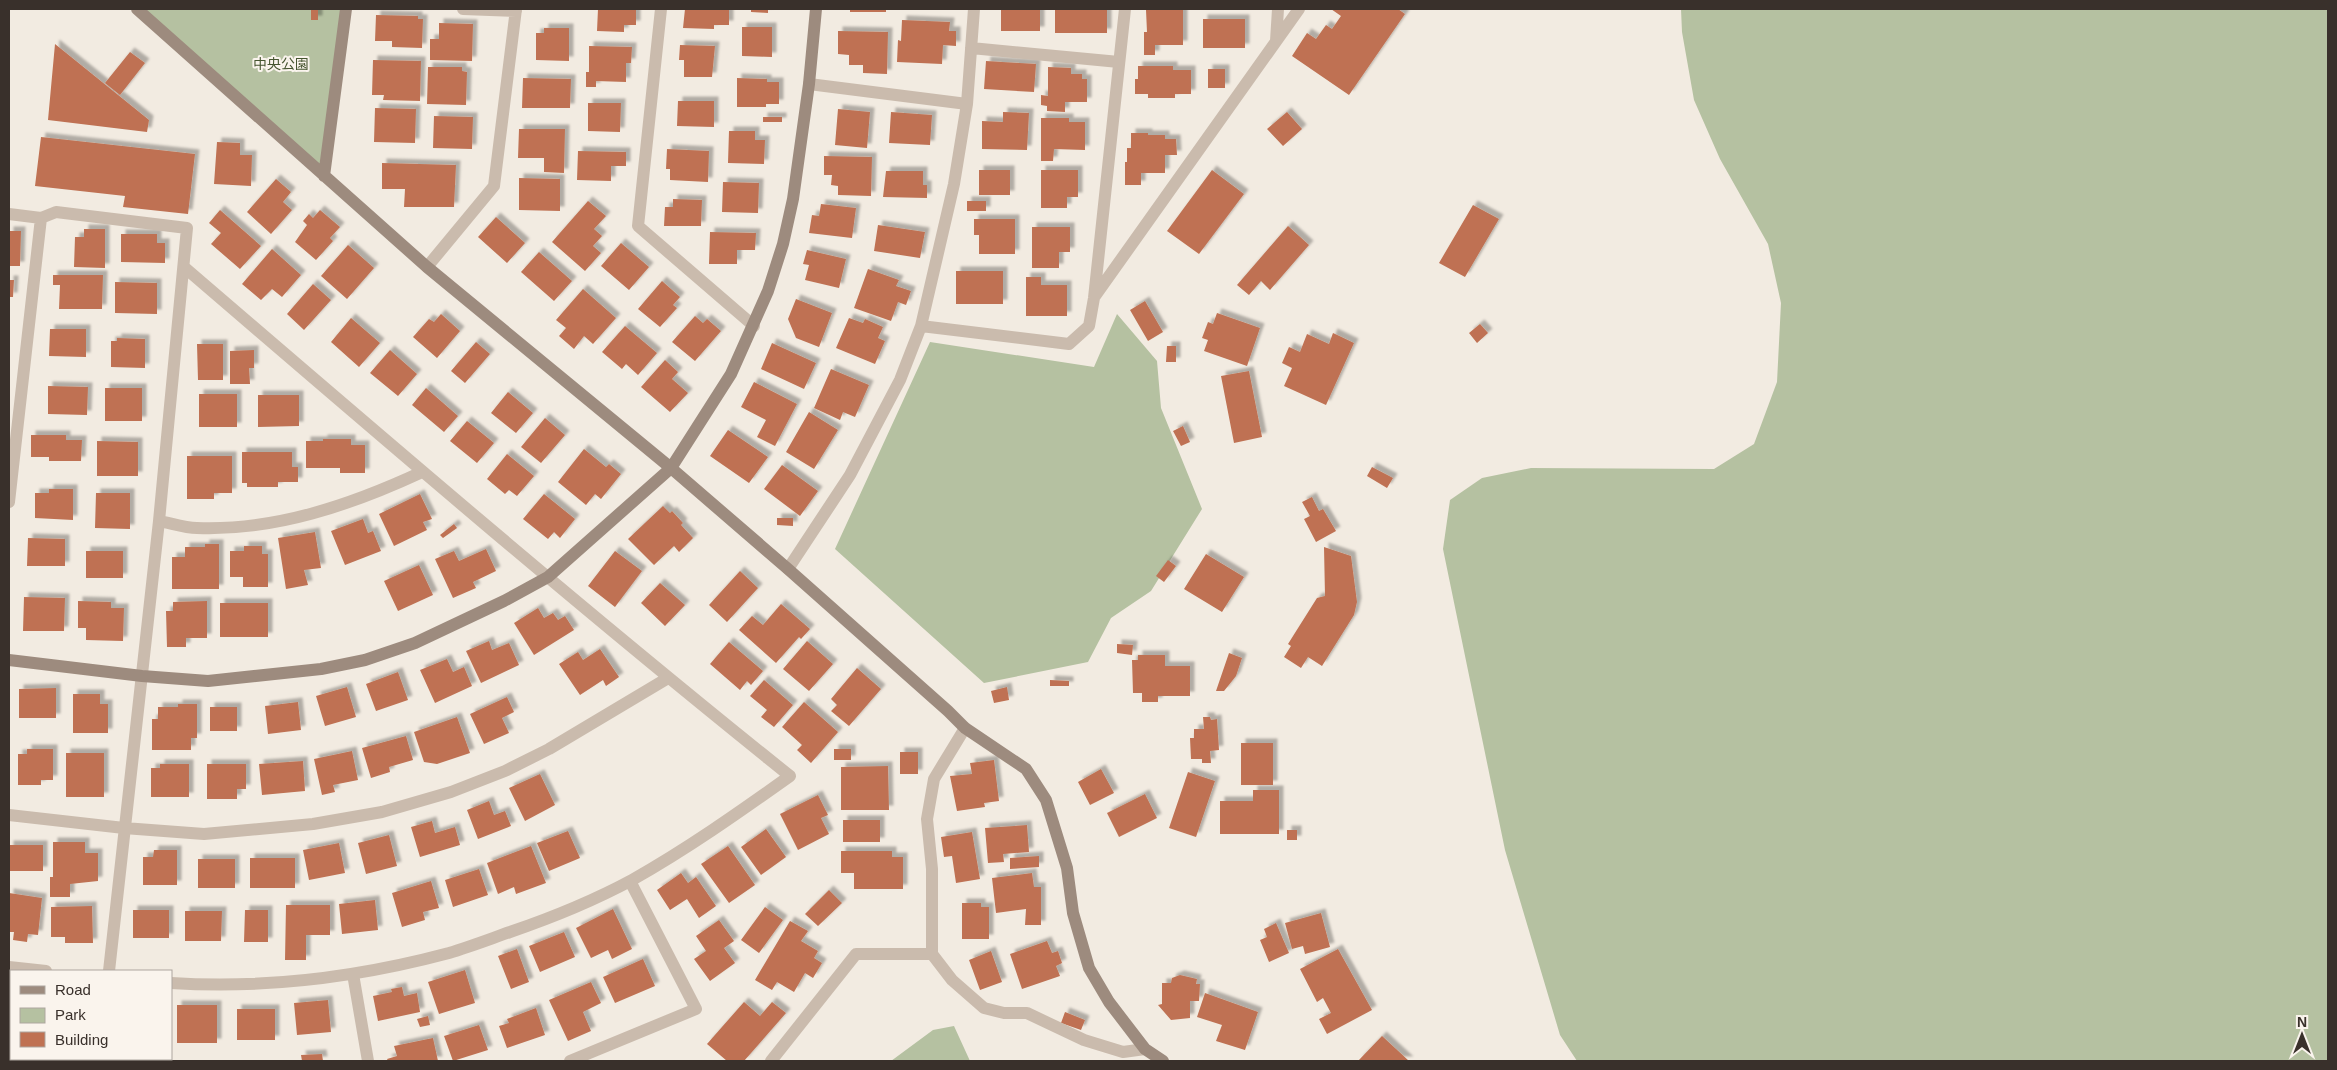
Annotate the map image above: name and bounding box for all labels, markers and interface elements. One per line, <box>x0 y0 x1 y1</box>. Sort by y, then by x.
park label: 中央公園 <box>253 56 309 72</box>
legend <box>10 970 172 1060</box>
text: Road <box>55 981 91 998</box>
text: Park <box>55 1006 86 1023</box>
north arrow <box>2277 1010 2327 1060</box>
text: N <box>2297 1014 2307 1030</box>
text: Building <box>55 1031 108 1048</box>

